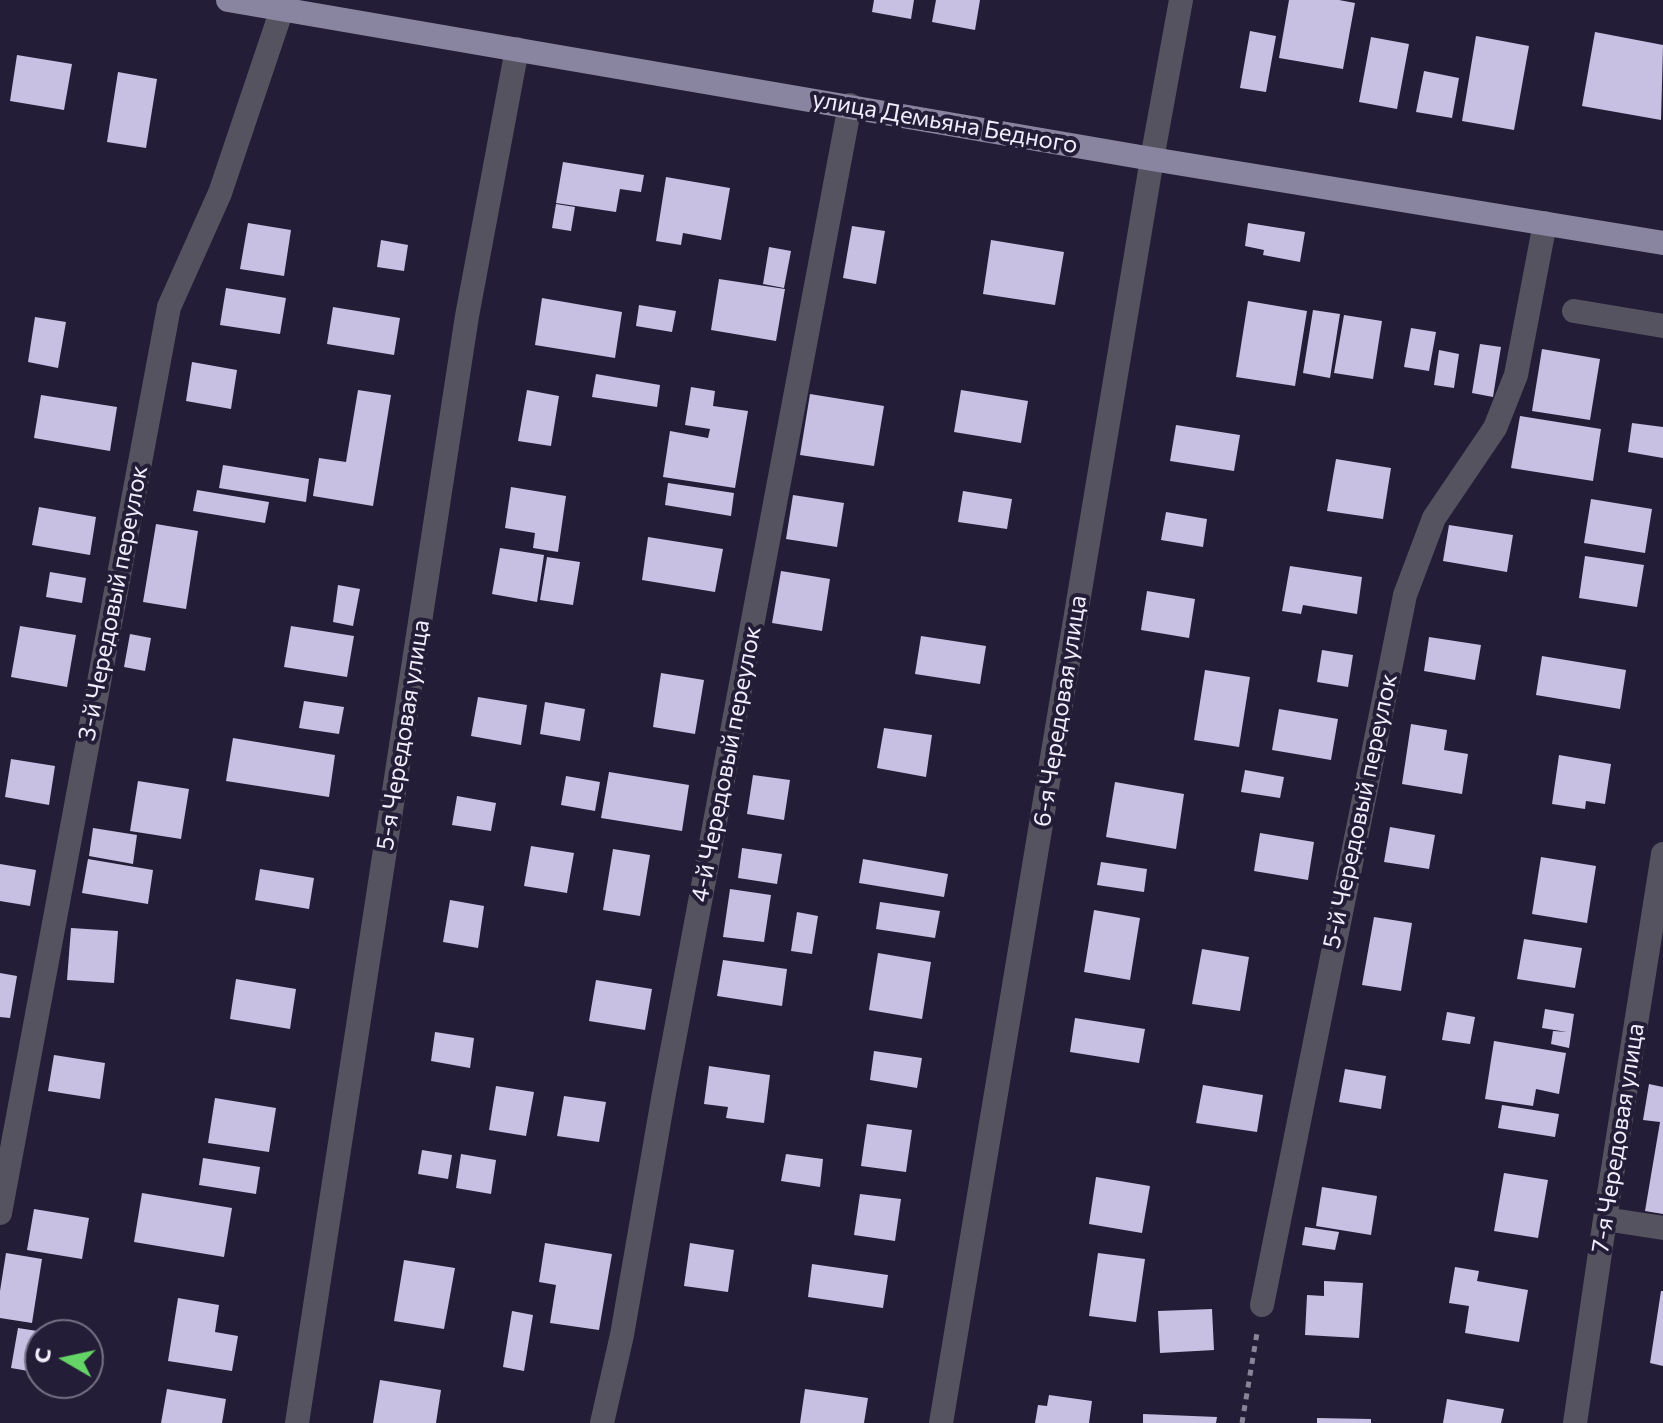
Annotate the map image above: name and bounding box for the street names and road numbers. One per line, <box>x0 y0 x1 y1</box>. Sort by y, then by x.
street label: улица Демьяна Бедного <box>810 84 1080 160</box>
street label: 3-й Чередовый переулок <box>72 463 154 743</box>
street label: 6-я Чередовая улица <box>1027 593 1093 829</box>
street label: 5-я Чередовая улица <box>371 618 435 852</box>
street label: 4-й Чередовый переулок <box>685 623 767 905</box>
street label: 5-й Чередовый переулок <box>1317 671 1403 951</box>
street label: 7-я Чередовая улица <box>1586 1021 1650 1255</box>

